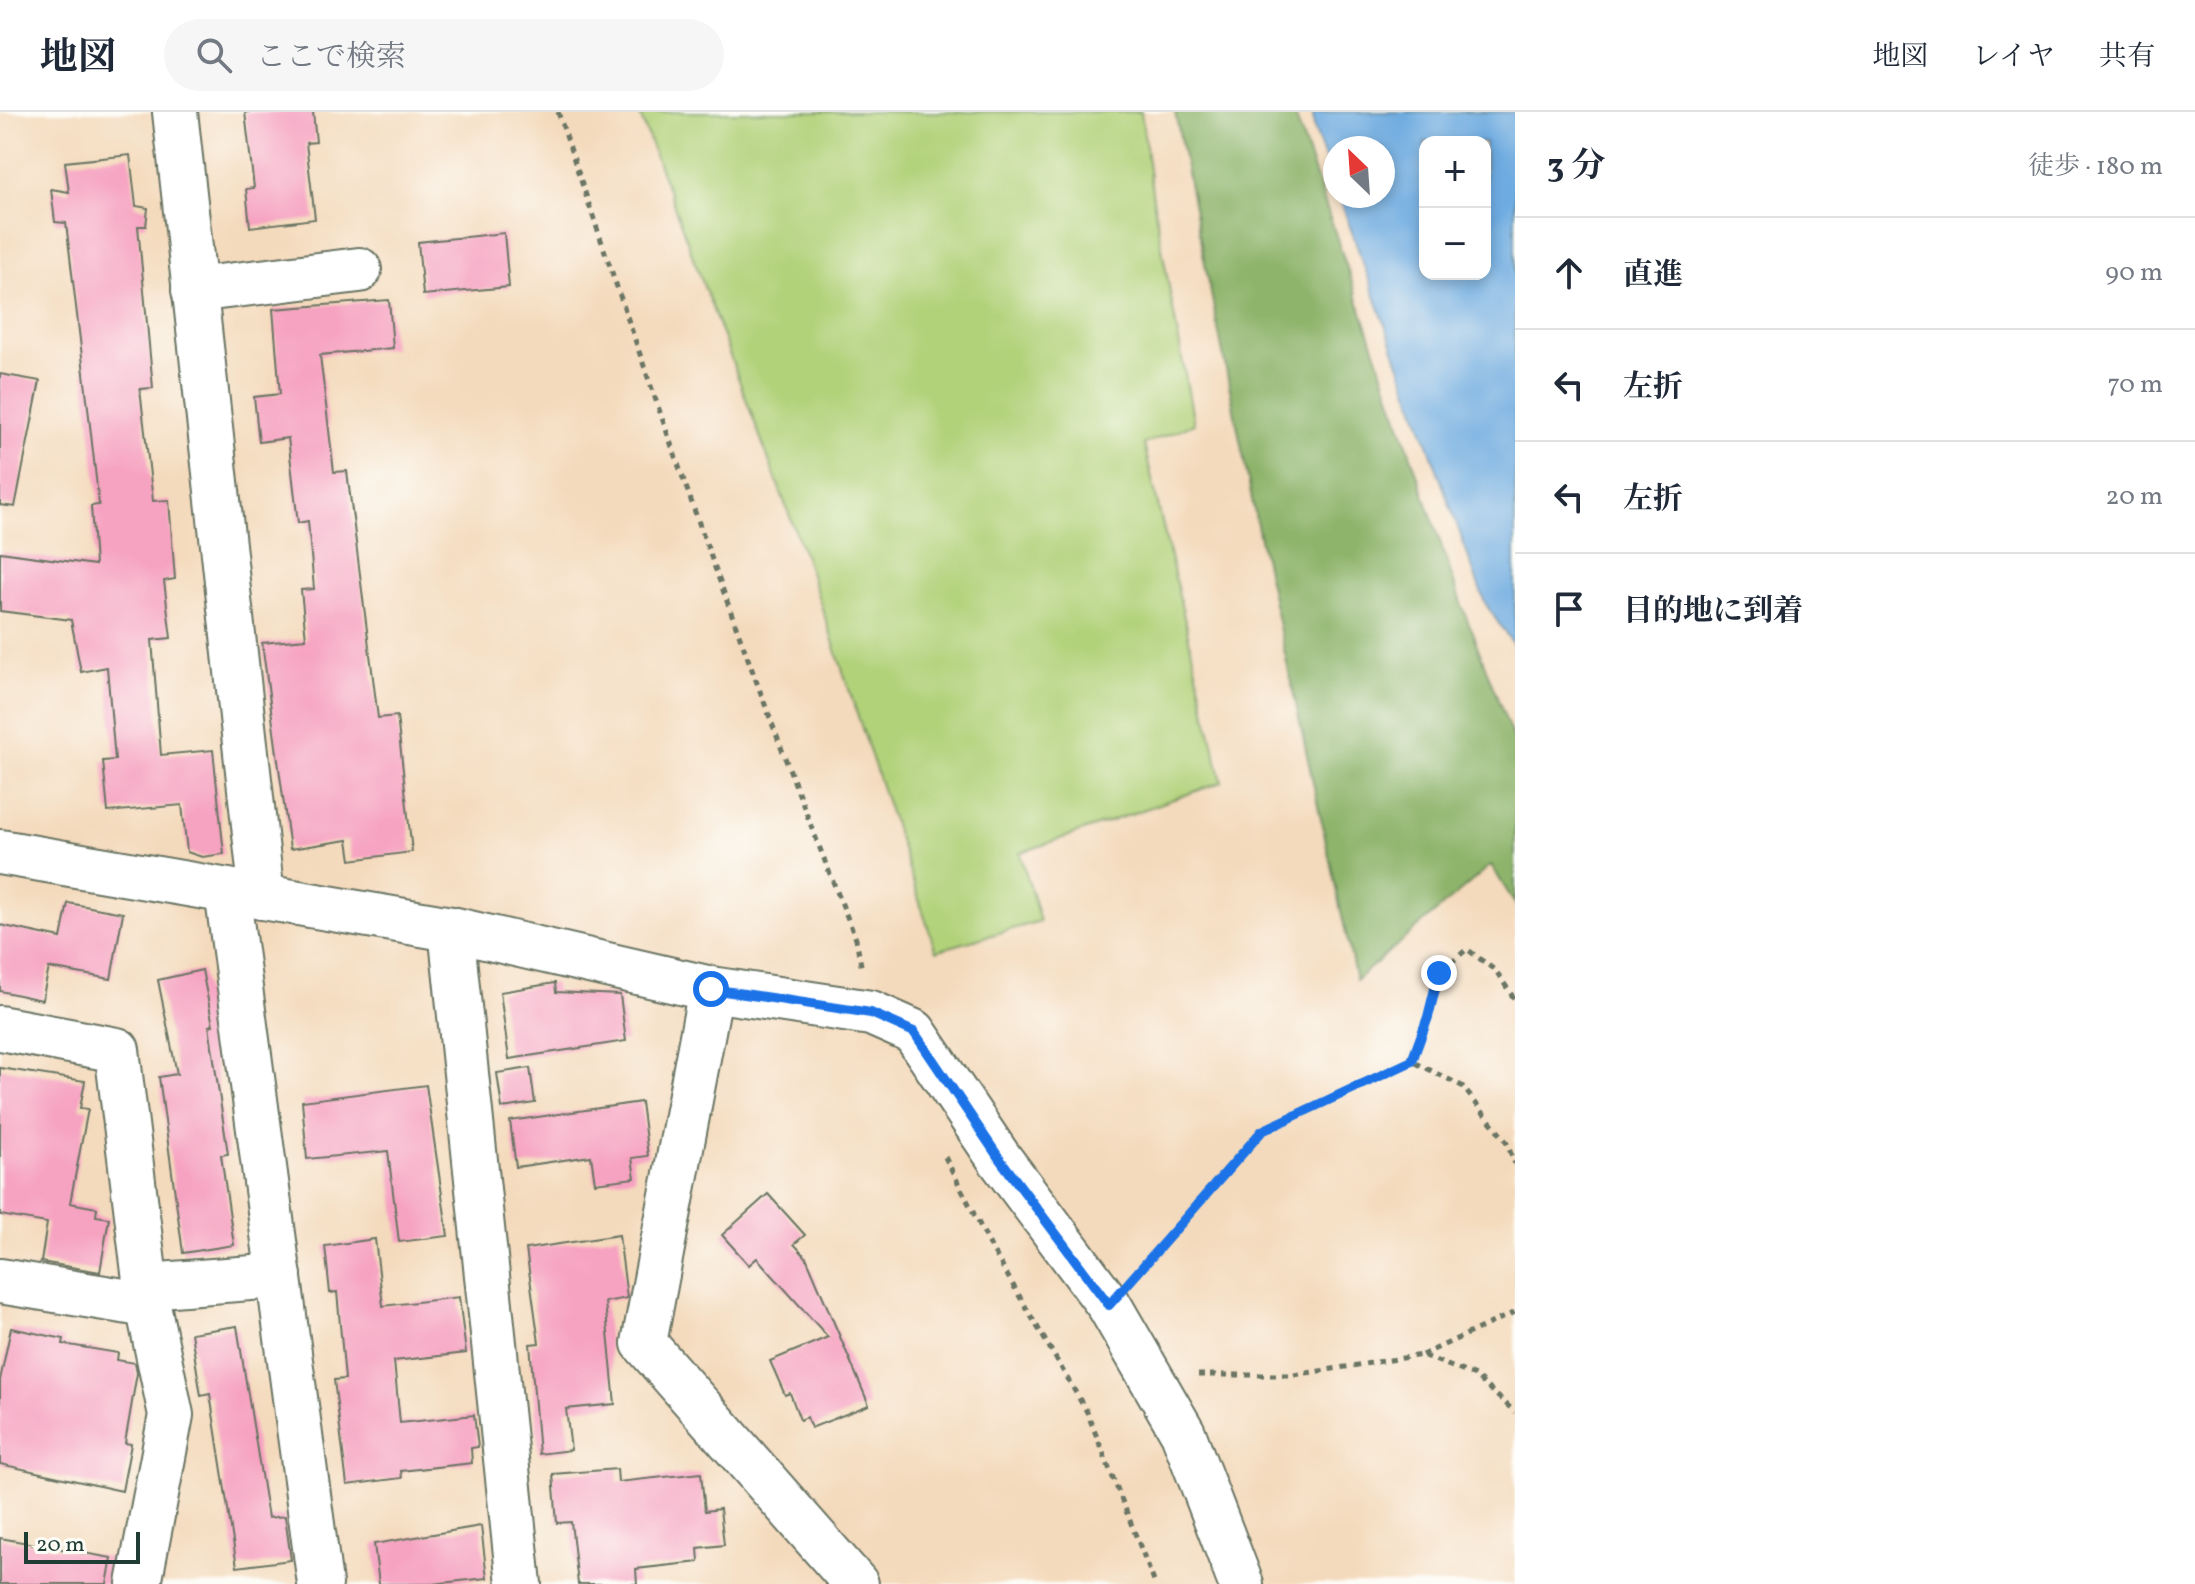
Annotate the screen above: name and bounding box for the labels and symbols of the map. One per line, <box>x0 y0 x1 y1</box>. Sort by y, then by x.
north arrow <box>1323 136 1395 208</box>
route end <box>1421 955 1457 991</box>
route start <box>693 971 729 1007</box>
scale bar <box>24 1528 140 1564</box>

